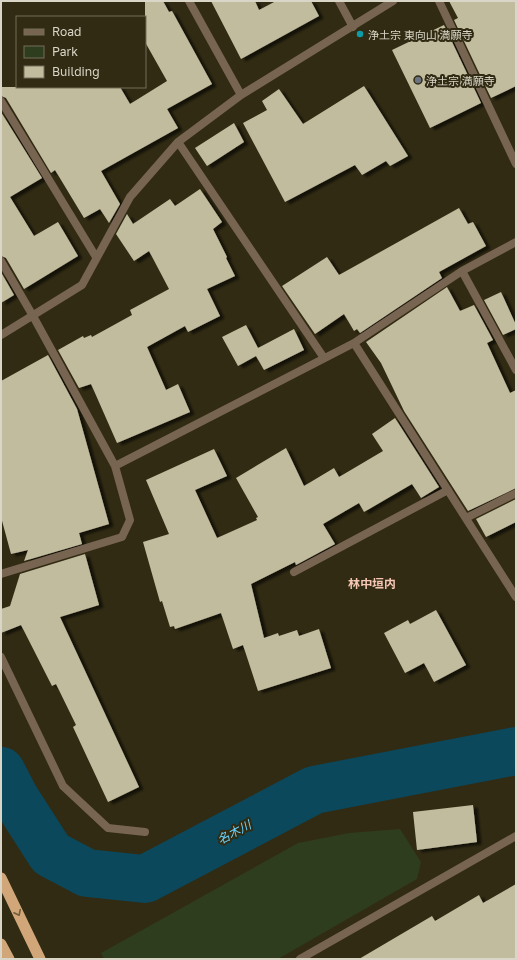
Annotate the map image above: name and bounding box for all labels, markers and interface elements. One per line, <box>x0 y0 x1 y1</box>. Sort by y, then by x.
legend <box>16 16 146 88</box>
text: Road <box>52 24 81 39</box>
place label: 浄土宗 東向山 満願寺 <box>368 28 473 41</box>
marker: 浄土宗 東向山 満願寺 <box>355 29 365 39</box>
text: Park <box>52 44 78 59</box>
text: Building <box>52 64 100 79</box>
place label: 浄土宗 満願寺 <box>426 74 495 87</box>
marker: 浄土宗 満願寺 <box>413 75 423 85</box>
district label: 林中垣内 <box>348 576 396 591</box>
water label: 名木川 <box>215 816 255 847</box>
one-way arrow <box>13 909 21 916</box>

